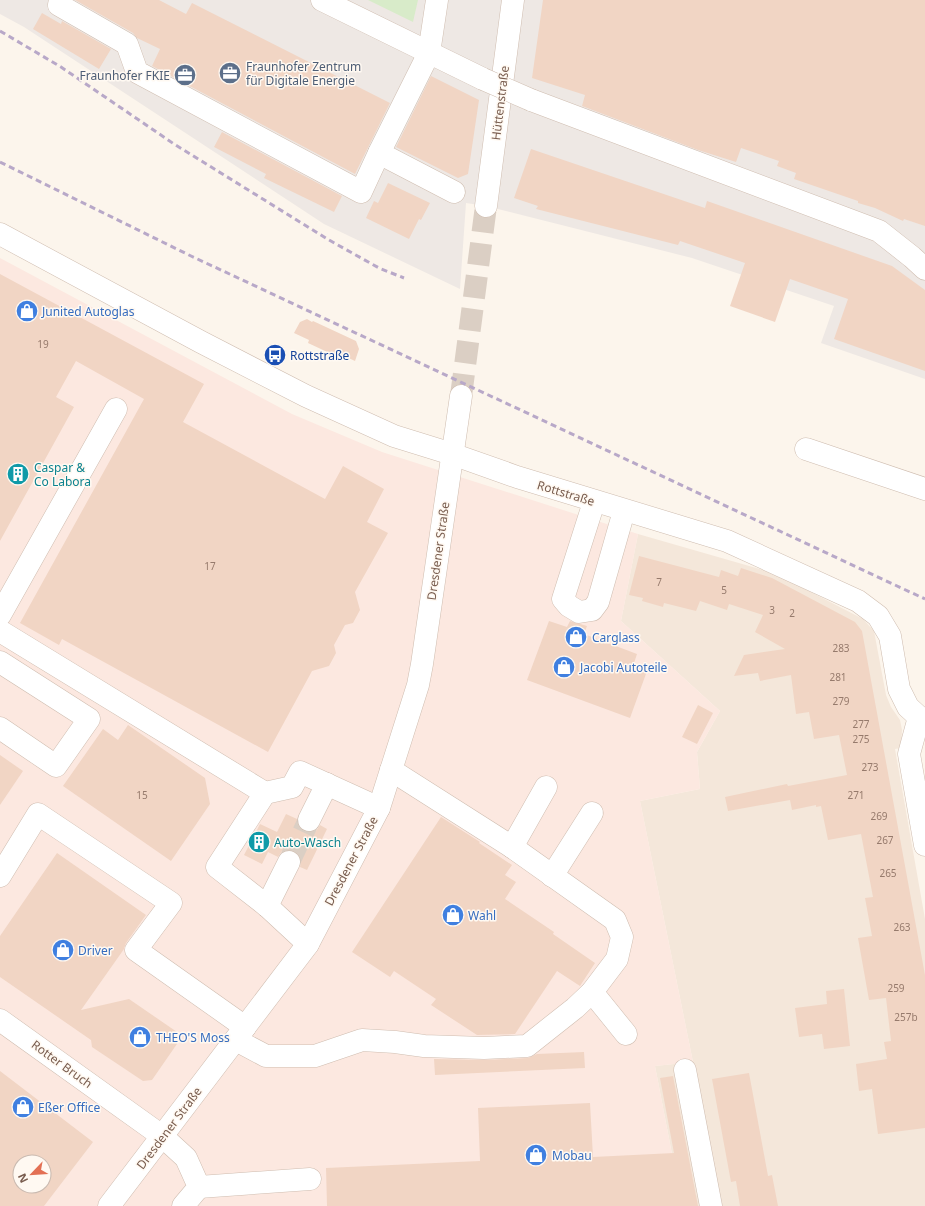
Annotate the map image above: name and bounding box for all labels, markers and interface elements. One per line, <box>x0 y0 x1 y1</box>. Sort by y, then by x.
place label: Fraunhofer Zentrum für Digitale Energie <box>246 58 361 89</box>
office icon: Fraunhofer Zentrum für Digitale Energie <box>217 60 243 86</box>
office icon: Fraunhofer FKIE <box>172 62 198 88</box>
street label: Hüttenstraße <box>487 65 513 141</box>
place label: Fraunhofer FKIE <box>79 67 170 84</box>
shop icon: Junited Autoglas <box>14 298 40 324</box>
place label: Junited Autoglas <box>41 303 135 320</box>
house number: 19 <box>37 337 49 351</box>
bus stop icon: Rottstraße <box>262 342 288 368</box>
place label: Rottstraße <box>290 347 349 364</box>
place label: Caspar & Co Labora <box>34 459 91 490</box>
building icon: Caspar & Co Labora <box>5 461 31 487</box>
street label: Rottstraße <box>535 476 597 510</box>
street label: Dresdener Straße <box>423 501 453 601</box>
house number: 17 <box>204 559 216 573</box>
house number: 7 <box>656 575 662 589</box>
house number: 5 <box>721 583 727 597</box>
house number: 3 <box>769 603 775 617</box>
house number: 2 <box>789 606 795 620</box>
shop icon: Carglass <box>563 624 589 650</box>
place label: Carglass <box>592 629 640 646</box>
house number: 283 <box>832 641 850 655</box>
shop icon: Jacobi Autoteile <box>551 654 577 680</box>
place label: Jacobi Autoteile <box>579 659 668 676</box>
house number: 281 <box>829 670 847 684</box>
house number: 279 <box>832 694 850 708</box>
house number: 277 <box>852 717 870 731</box>
house number: 275 <box>852 732 870 746</box>
house number: 273 <box>861 760 879 774</box>
house number: 15 <box>136 788 148 802</box>
house number: 271 <box>847 788 865 802</box>
house number: 269 <box>870 809 888 823</box>
street label: Dresdener Straße <box>320 813 382 909</box>
building icon: Auto-Wasch <box>246 829 272 855</box>
house number: 267 <box>876 833 894 847</box>
place label: Auto-Wasch <box>274 834 341 851</box>
house number: 265 <box>879 866 897 880</box>
shop icon: Wahl <box>440 902 466 928</box>
place label: Wahl <box>468 907 496 924</box>
house number: 263 <box>893 920 911 934</box>
shop icon: Driver <box>50 937 76 963</box>
place label: Driver <box>78 942 113 959</box>
house number: 259 <box>887 981 905 995</box>
house number: 257b <box>894 1010 918 1024</box>
shop icon: THEO'S Moss <box>127 1024 153 1050</box>
place label: THEO'S Moss <box>156 1029 230 1046</box>
street label: Rotter Bruch <box>28 1036 96 1092</box>
street label: Dresdener Straße <box>132 1083 206 1173</box>
shop icon: Eßer Office <box>10 1094 36 1120</box>
place label: Eßer Office <box>38 1099 101 1116</box>
shop icon: Mobau <box>523 1142 549 1168</box>
place label: Mobau <box>552 1147 592 1164</box>
north arrow <box>12 1154 52 1194</box>
text: N <box>14 1171 31 1186</box>

